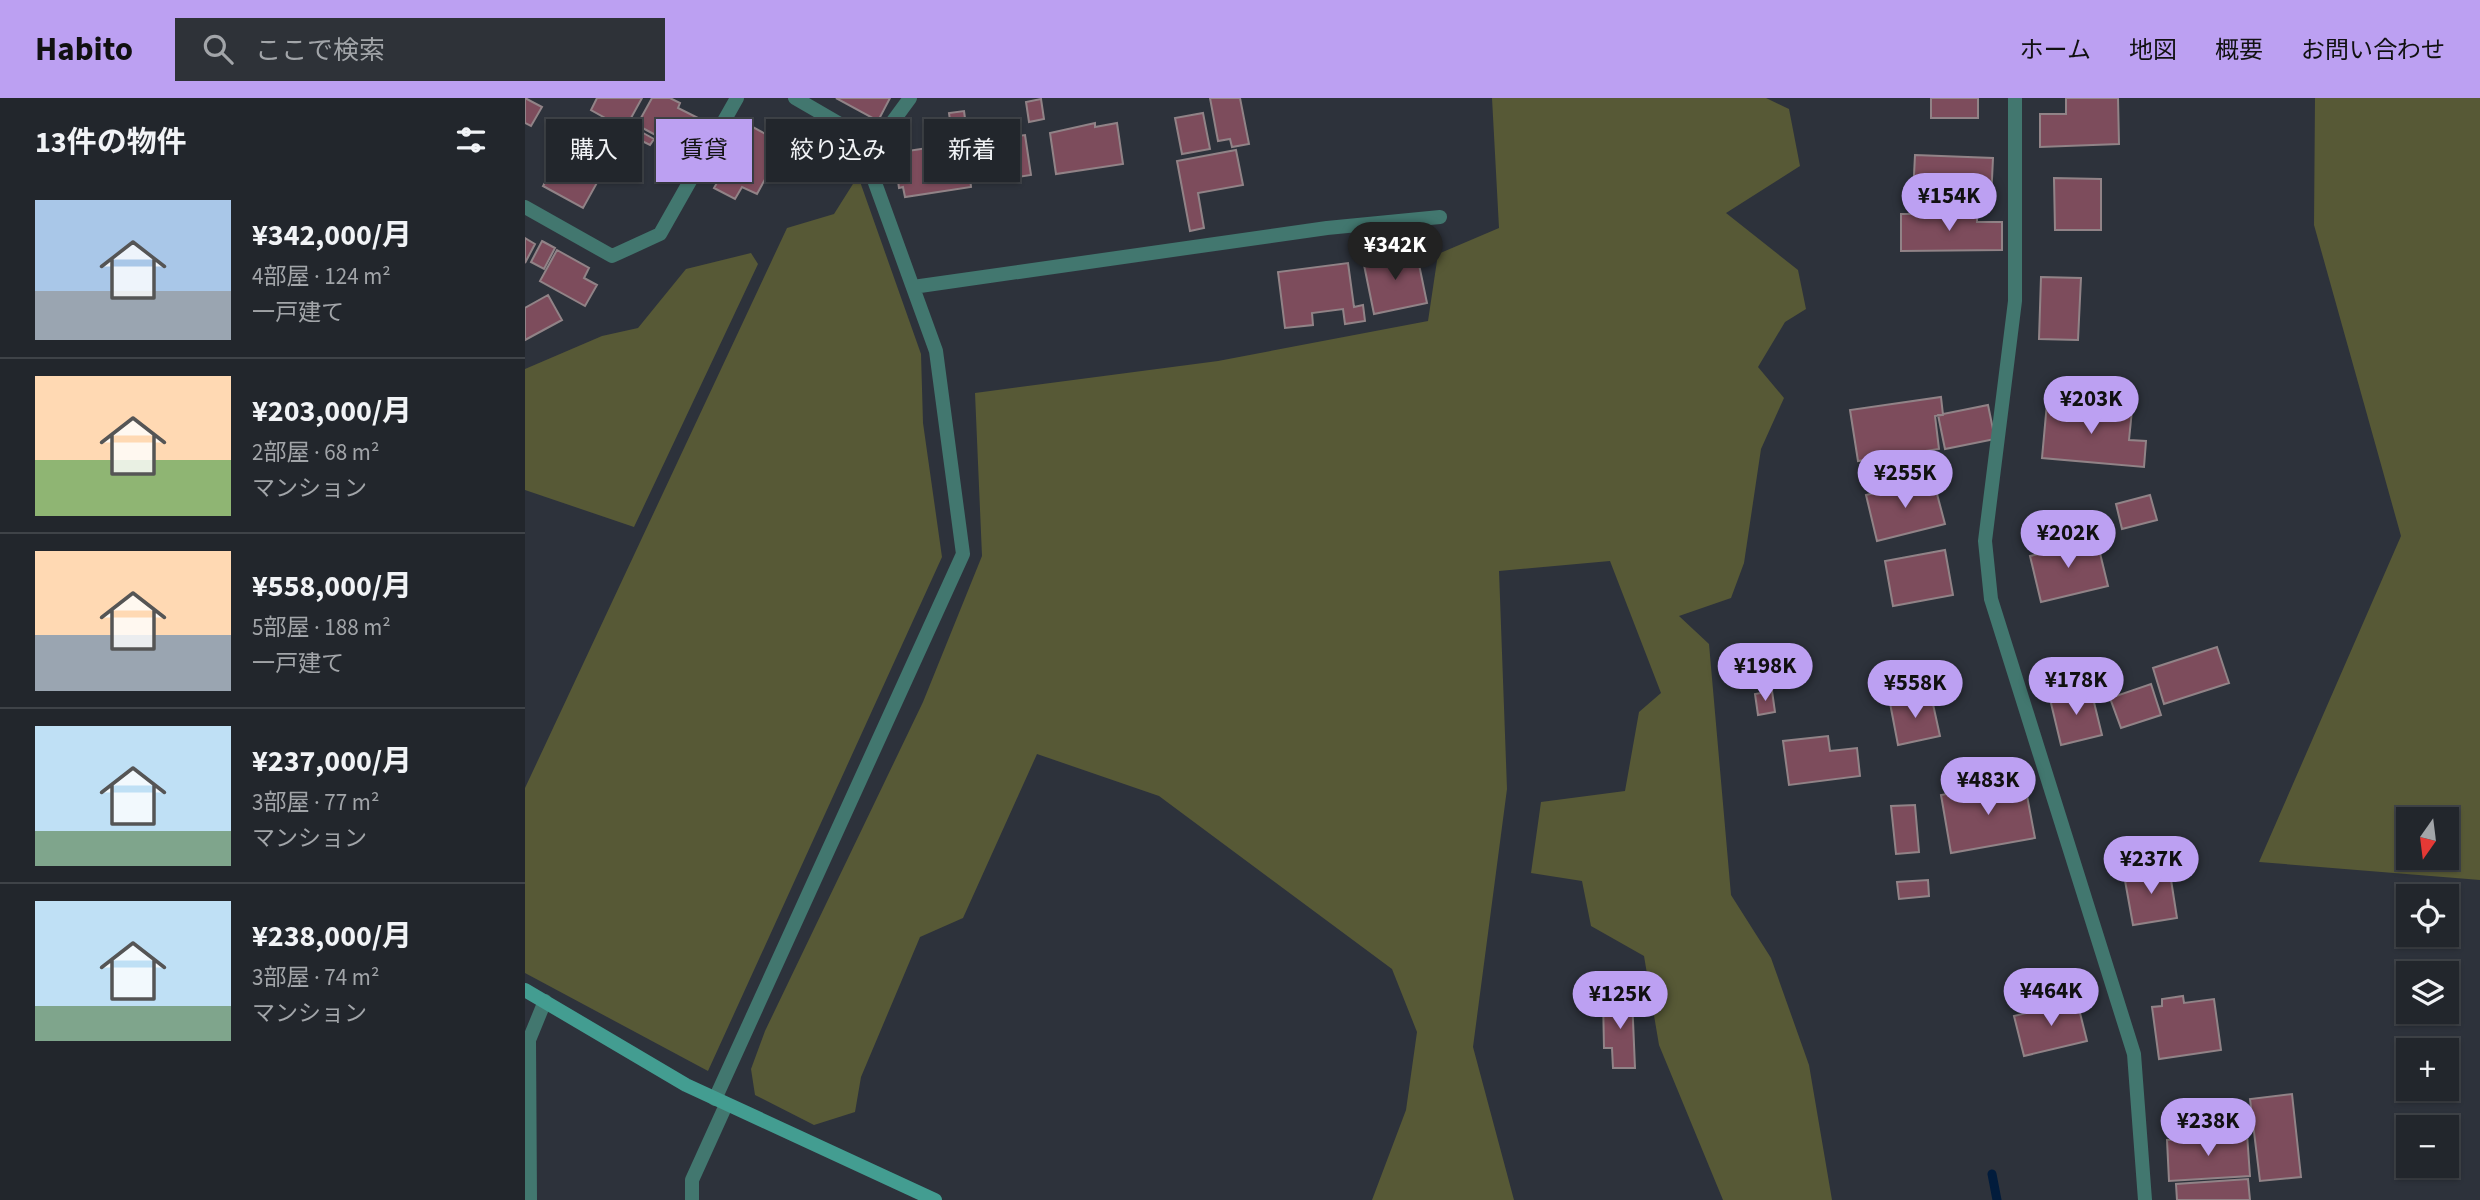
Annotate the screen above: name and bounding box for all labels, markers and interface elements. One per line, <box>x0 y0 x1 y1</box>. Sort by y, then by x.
search box <box>175 18 665 81</box>
text: Habito <box>35 26 133 73</box>
icon: search <box>199 30 237 68</box>
text: ここで検索 <box>255 32 385 69</box>
text: ホーム <box>2020 33 2091 68</box>
text: 地図 <box>2129 33 2177 68</box>
text: 概要 <box>2215 33 2263 68</box>
text: お問い合わせ <box>2301 33 2445 68</box>
chip: 購入 <box>546 119 642 182</box>
chip: 賃貸 <box>656 119 752 182</box>
chip: 絞り込み <box>766 119 910 182</box>
chip: 新着 <box>924 119 1020 182</box>
text: 13件の物件 <box>35 121 187 164</box>
icon: filters <box>452 121 490 159</box>
pin: ¥154K <box>1900 174 1998 233</box>
text: ¥154K <box>1918 179 1980 212</box>
text: ¥342,000/月 <box>252 214 412 257</box>
pin: ¥342K <box>1346 222 1444 282</box>
icon: home <box>91 228 175 312</box>
text: ¥342K <box>1364 228 1426 261</box>
text: 4部屋 · 124 m² <box>252 260 391 293</box>
text: 一戸建て <box>252 296 344 329</box>
pin: ¥203K <box>2042 376 2140 436</box>
text: ¥203K <box>2060 382 2122 415</box>
text: ¥203,000/月 <box>252 390 412 433</box>
icon: home <box>91 404 175 488</box>
text: 2部屋 · 68 m² <box>252 436 379 469</box>
pin: ¥255K <box>1856 450 1954 510</box>
text: ¥255K <box>1874 456 1936 489</box>
text: マンション <box>252 472 367 505</box>
pin: ¥202K <box>2019 510 2117 570</box>
text: ¥202K <box>2037 516 2099 549</box>
text: ¥558,000/月 <box>252 565 412 608</box>
icon: home <box>91 579 175 663</box>
text: 5部屋 · 188 m² <box>252 611 391 644</box>
pin: ¥198K <box>1716 644 1814 703</box>
text: 一戸建て <box>252 647 344 680</box>
text: ¥198K <box>1734 649 1796 682</box>
pin: ¥178K <box>2027 658 2125 717</box>
pin: ¥558K <box>1866 660 1964 720</box>
text: ¥178K <box>2045 663 2107 696</box>
text: ¥558K <box>1884 666 1946 699</box>
text: ¥237,000/月 <box>252 740 412 783</box>
icon: home <box>91 754 175 838</box>
pin: ¥483K <box>1939 758 2037 817</box>
text: ¥483K <box>1957 763 2019 796</box>
text: 3部屋 · 77 m² <box>252 786 379 819</box>
north arrow <box>2396 807 2459 870</box>
map controls <box>2396 807 2459 1178</box>
text: マンション <box>252 822 367 855</box>
pin: ¥237K <box>2102 836 2200 896</box>
text: ¥237K <box>2120 842 2182 875</box>
button: locate <box>2396 884 2459 947</box>
text: ¥238,000/月 <box>252 915 412 958</box>
icon: home <box>91 929 175 1013</box>
text: 3部屋 · 74 m² <box>252 961 379 994</box>
button: layers <box>2396 961 2459 1024</box>
pin: ¥464K <box>2002 968 2100 1028</box>
pin: ¥125K <box>1571 972 1669 1031</box>
text: ¥464K <box>2020 974 2082 1007</box>
text: ¥125K <box>1589 977 1651 1010</box>
text: マンション <box>252 997 367 1030</box>
button: + <box>2396 1038 2459 1101</box>
pin: ¥238K <box>2159 1098 2257 1158</box>
text: ¥238K <box>2177 1104 2239 1137</box>
button: − <box>2396 1115 2459 1178</box>

